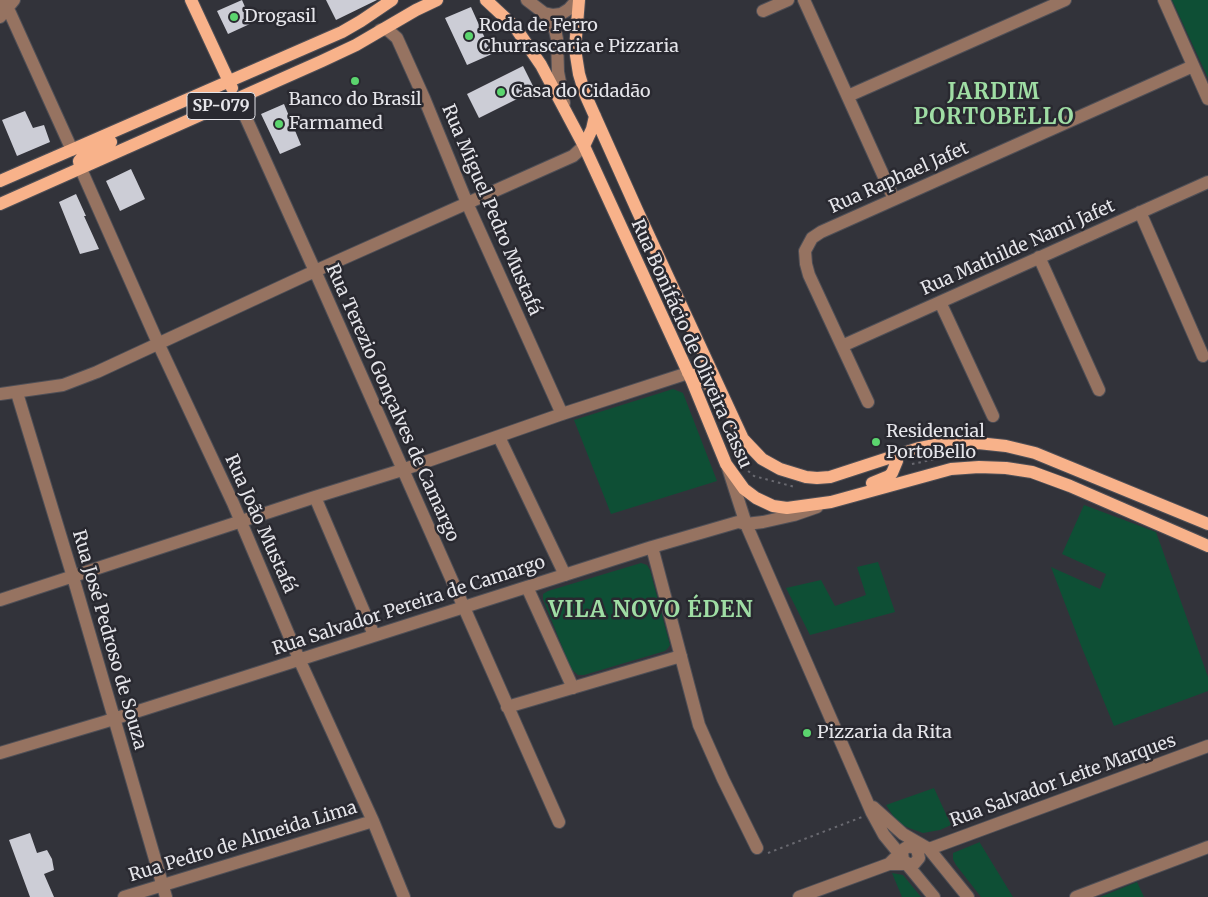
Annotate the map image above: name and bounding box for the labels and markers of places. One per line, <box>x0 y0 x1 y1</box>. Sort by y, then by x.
place label: Drogasil <box>244 6 316 28</box>
marker: Drogasil <box>228 11 240 23</box>
place label: Roda de Ferro Churrascaria e Pizzaria <box>479 15 679 58</box>
marker: Roda de Ferro Churrascaria e Pizzaria <box>463 30 475 42</box>
marker: Banco do Brasil <box>349 75 361 87</box>
place label: Casa do Cidadão <box>511 81 651 103</box>
marker: Casa do Cidadão <box>495 86 507 98</box>
place label: Banco do Brasil <box>288 89 422 111</box>
place label: Farmamed <box>289 113 383 135</box>
marker: Farmamed <box>273 118 285 130</box>
place label: Residencial PortoBello <box>886 421 985 464</box>
marker: Residencial PortoBello <box>870 436 882 448</box>
place label: Pizzaria da Rita <box>817 722 952 744</box>
marker: Pizzaria da Rita <box>801 727 813 739</box>

